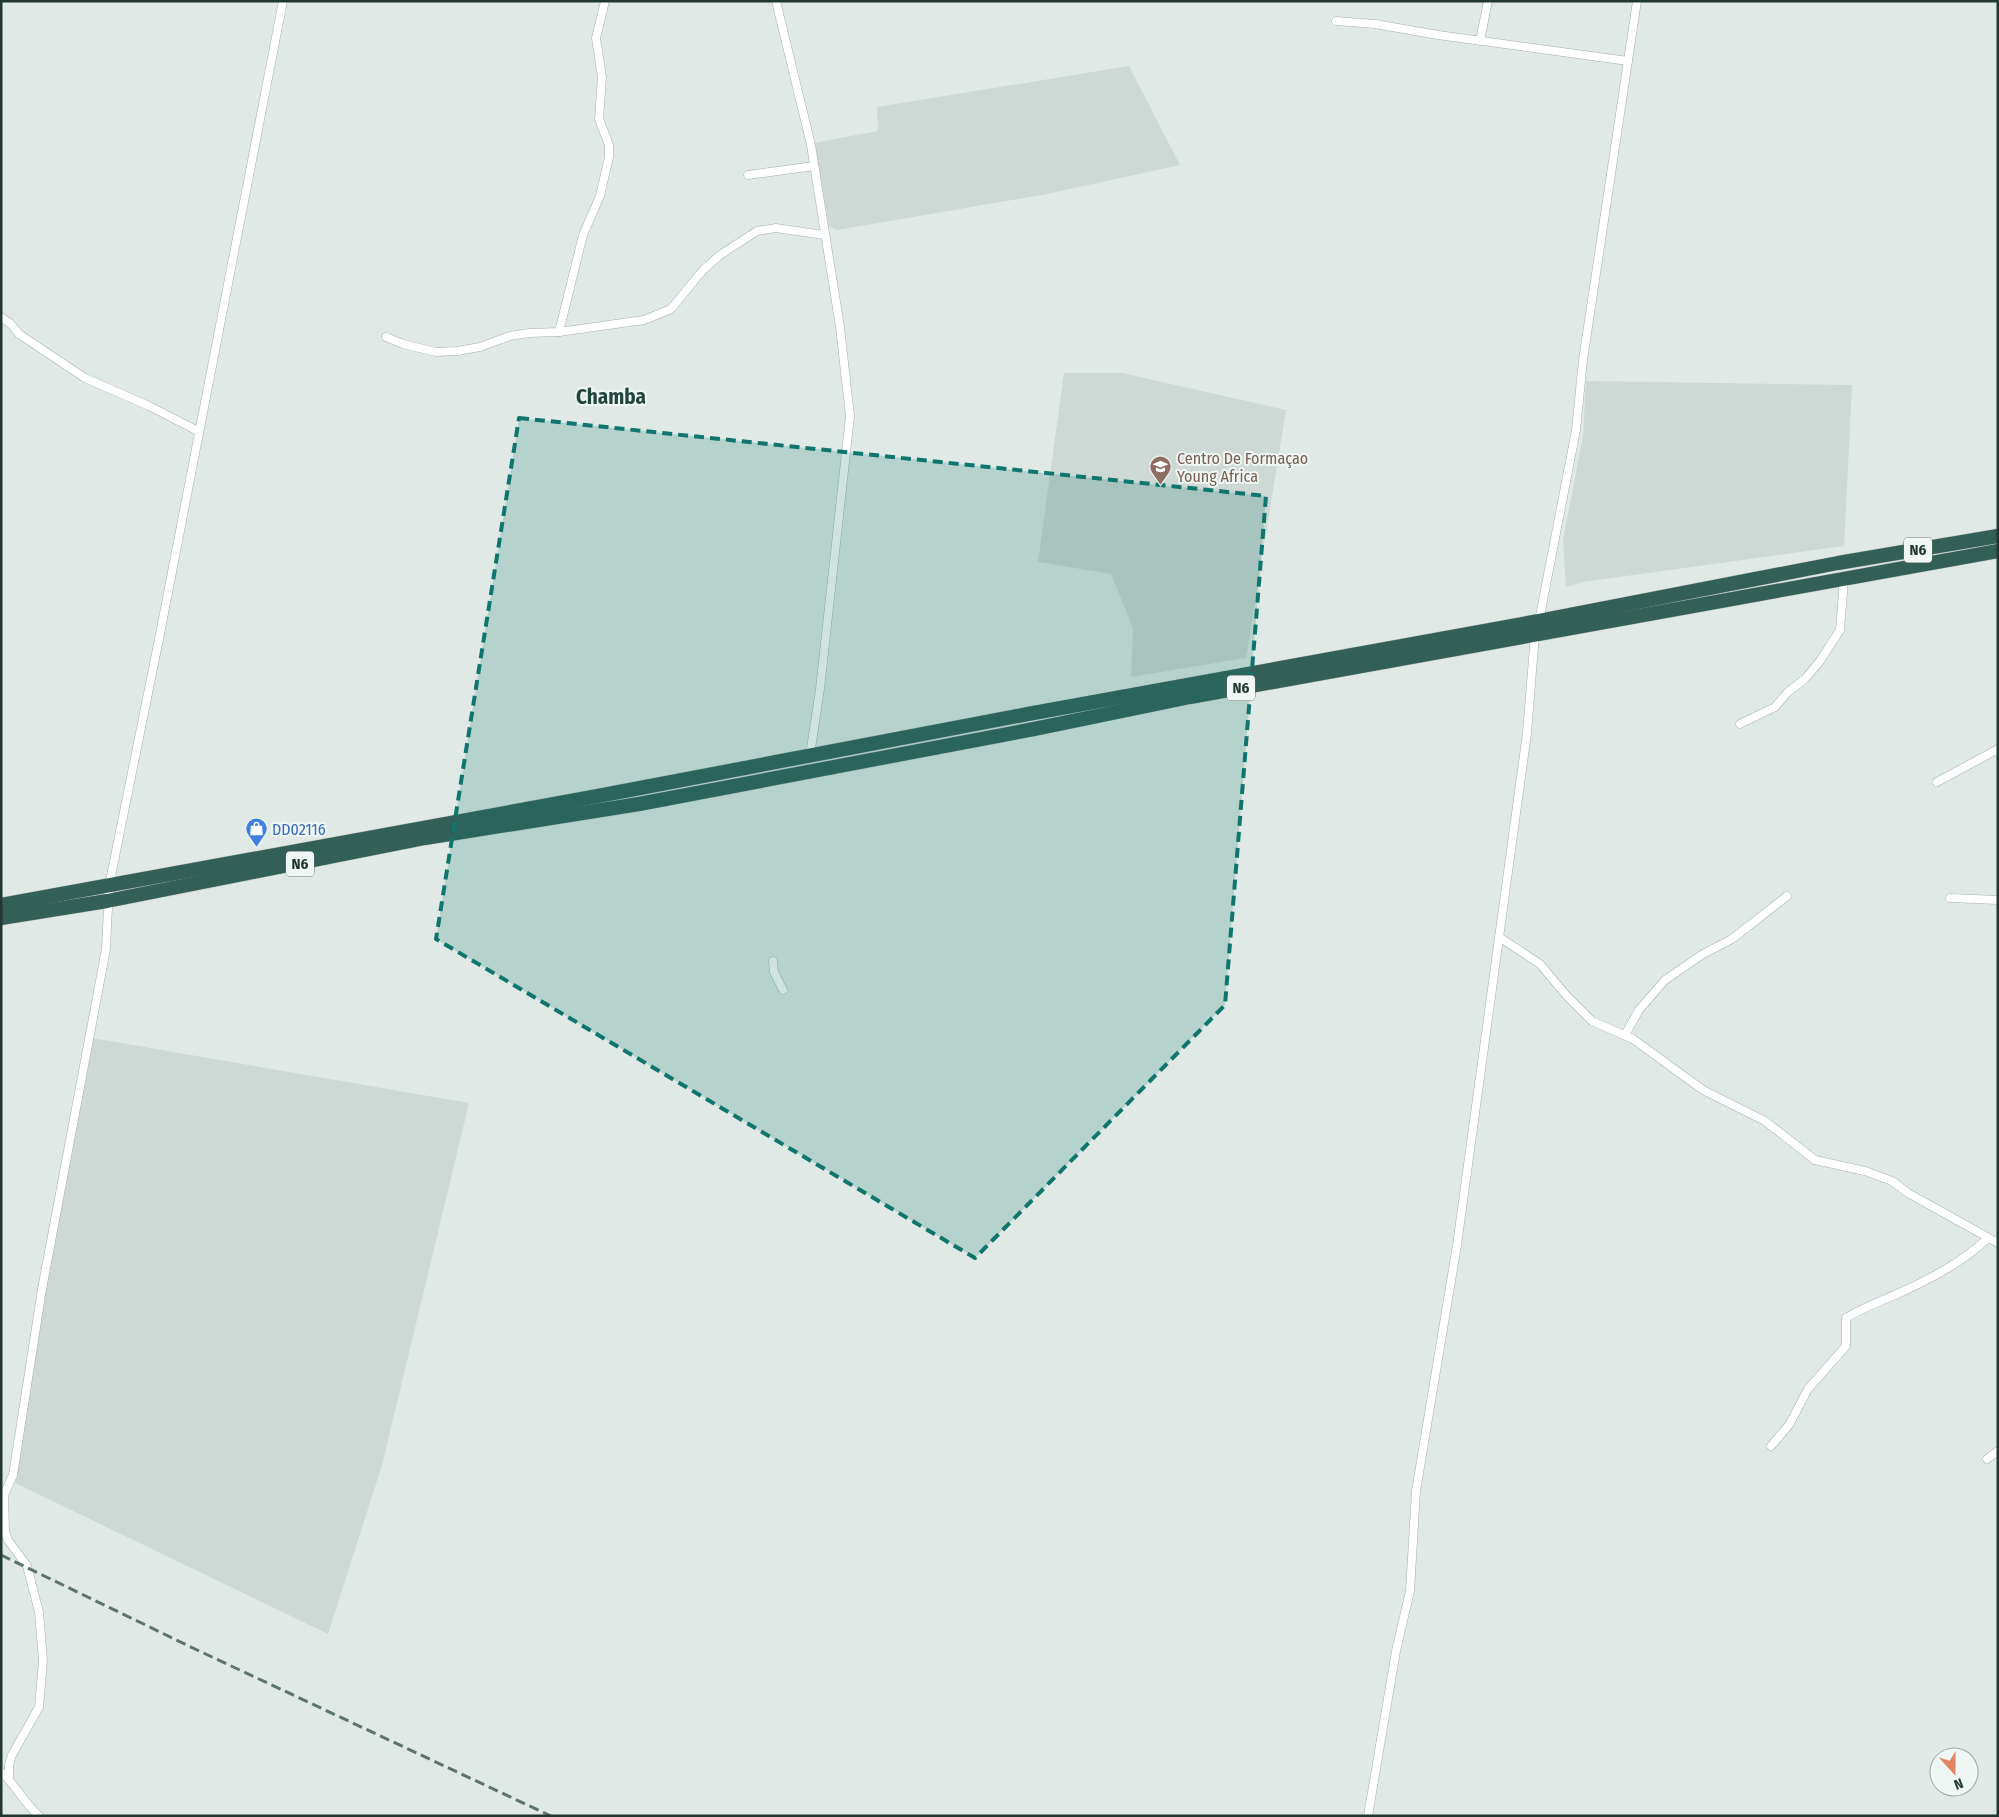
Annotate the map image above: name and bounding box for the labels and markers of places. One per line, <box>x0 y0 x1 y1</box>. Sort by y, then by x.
place label: Centro De Formaçao Young Africa <box>1177 449 1308 486</box>
school or university icon: Centro De Formaçao Young Africa <box>1149 455 1173 486</box>
shop icon: DD02116 <box>244 817 268 848</box>
place label: DD02116 <box>272 820 326 839</box>

